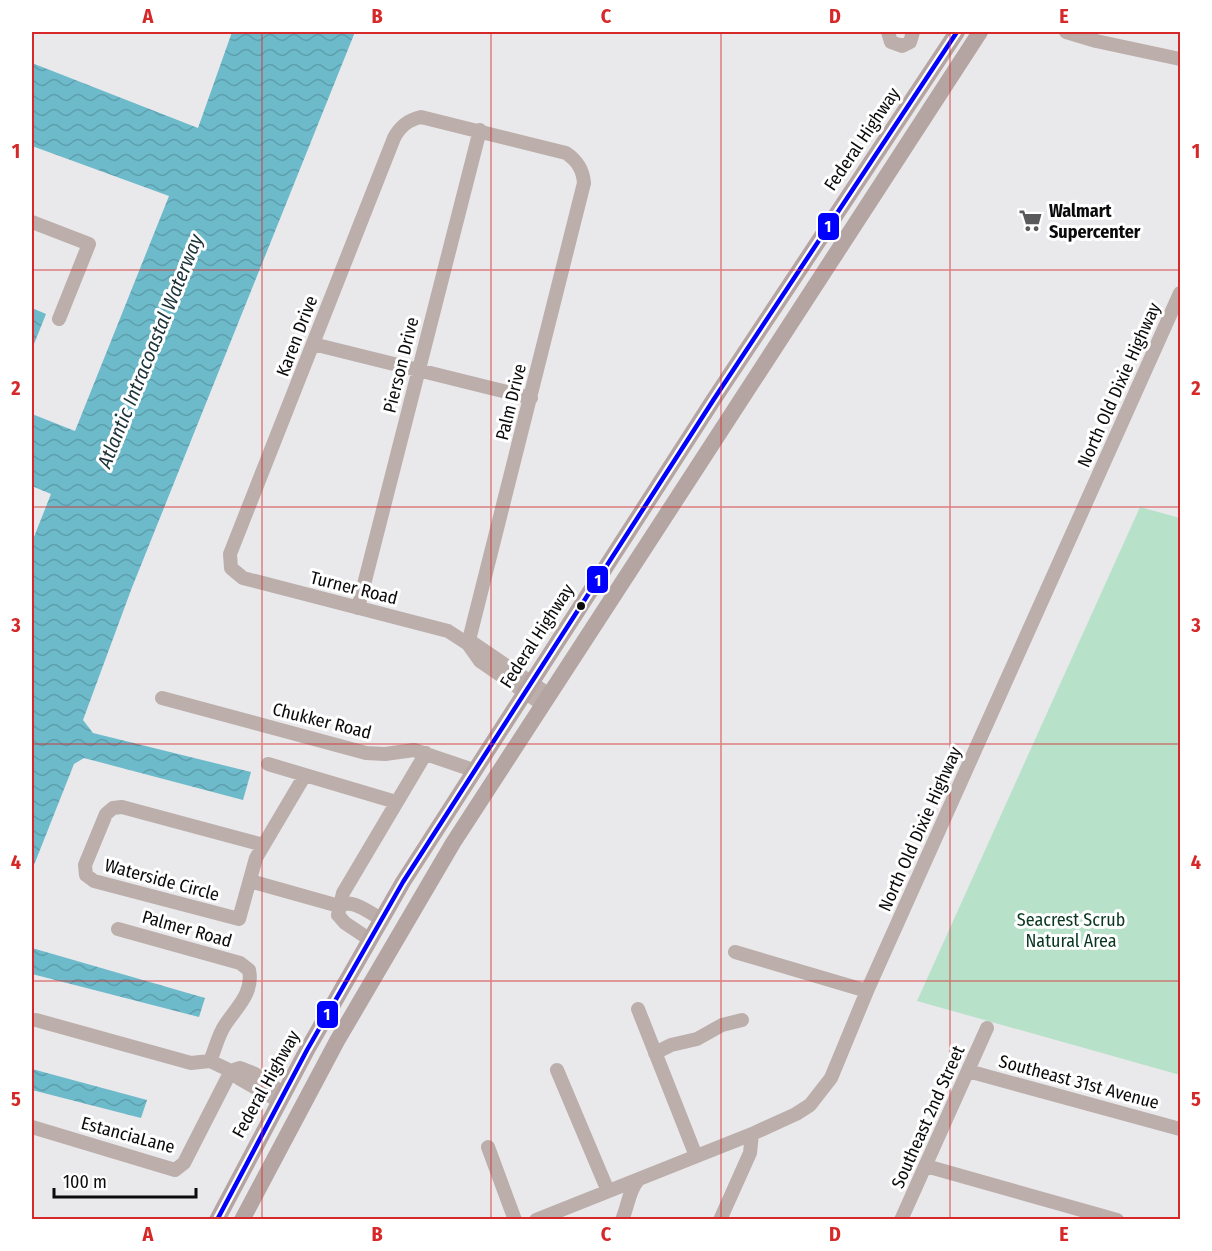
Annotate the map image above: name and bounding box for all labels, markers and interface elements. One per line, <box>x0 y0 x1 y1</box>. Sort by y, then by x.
text: A <box>142 4 155 28</box>
text: B <box>371 4 383 28</box>
text: C <box>601 4 612 28</box>
text: D <box>829 4 841 28</box>
text: E <box>1059 4 1069 28</box>
street label: Federal Highway <box>819 83 905 195</box>
text: 1 <box>12 139 20 163</box>
text: 1 <box>1192 139 1200 163</box>
place label: Walmart Supercenter <box>1049 200 1141 243</box>
supermarket icon: Walmart Supercenter <box>1018 208 1044 234</box>
line badge: 1 <box>817 212 840 241</box>
text: 1 <box>825 217 831 236</box>
water label: Atlantic Intracoastal Waterway <box>92 230 208 472</box>
street label: Karen Drive <box>272 292 322 379</box>
street label: North Old Dixie Highway <box>1073 299 1165 471</box>
street label: Pierson Drive <box>378 315 424 415</box>
street label: Palm Drive <box>491 361 531 443</box>
text: 2 <box>10 376 21 400</box>
text: 2 <box>1190 376 1201 400</box>
line badge: 1 <box>586 565 609 594</box>
street label: Turner Road <box>308 566 400 610</box>
text: 1 <box>595 571 601 590</box>
street label: Federal Highway <box>495 580 579 692</box>
unlabelled marker <box>575 600 587 612</box>
text: 3 <box>10 613 21 637</box>
text: 3 <box>1190 613 1201 637</box>
street label: Chukker Road <box>270 698 374 744</box>
street label: North Old Dixie Highway <box>874 743 966 915</box>
text: 4 <box>11 850 21 874</box>
text: 4 <box>1191 850 1201 874</box>
street label: Waterside Circle <box>102 854 222 906</box>
street label: Palmer Road <box>140 906 234 952</box>
park label: Seacrest Scrub Natural Area <box>1017 909 1125 952</box>
line badge: 1 <box>316 1000 339 1029</box>
text: 1 <box>324 1005 330 1024</box>
street label: Federal Highway <box>227 1026 305 1142</box>
street label: Southeast 2nd Street <box>887 1042 969 1192</box>
street label: Southeast 31st Avenue <box>996 1050 1162 1114</box>
text: 5 <box>11 1087 21 1111</box>
text: 5 <box>1191 1087 1201 1111</box>
street label: EstanciaLane <box>79 1112 177 1158</box>
scale bar <box>54 1161 196 1199</box>
text: 100 m <box>63 1171 107 1193</box>
text: A <box>142 1222 155 1246</box>
text: B <box>371 1222 383 1246</box>
text: C <box>601 1222 612 1246</box>
text: D <box>829 1222 841 1246</box>
text: E <box>1059 1222 1069 1246</box>

